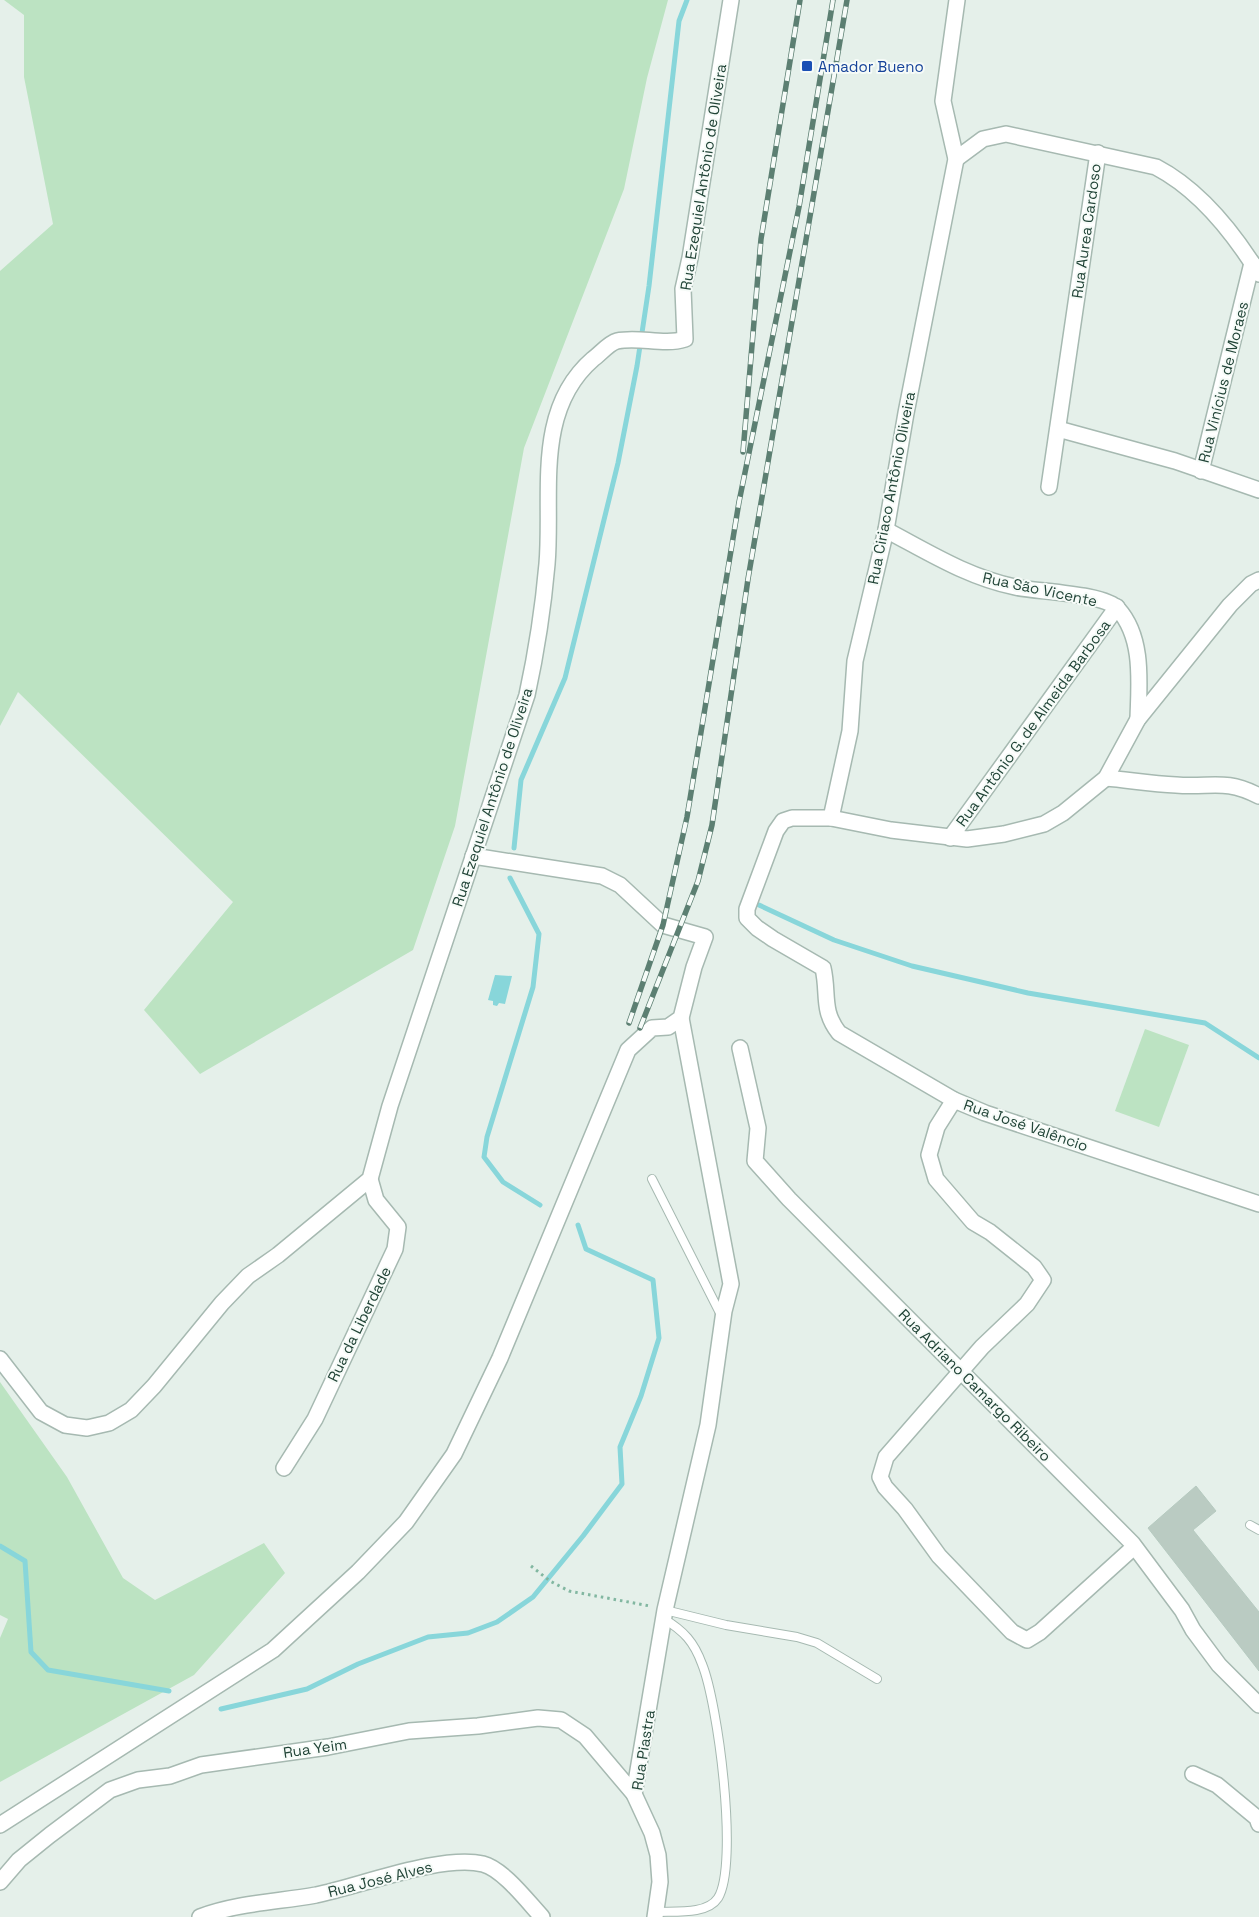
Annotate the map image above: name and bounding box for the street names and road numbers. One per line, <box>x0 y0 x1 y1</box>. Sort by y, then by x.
street label: Rua Ezequiel Antônio de Oliveira <box>676 62 730 292</box>
street label: Rua Aurea Cardoso <box>1067 162 1105 300</box>
street label: Rua Vinícius de Moraes <box>1194 299 1252 465</box>
street label: Rua Ciriaco Antônio Oliveira <box>863 390 919 586</box>
street label: Rua São Vicente <box>981 568 1099 610</box>
street label: Rua Antônio G. de Almeida Barbosa <box>952 616 1115 830</box>
street label: Rua Ezequiel Antônio de Oliveira <box>448 685 537 909</box>
street label: Rua José Valêncio <box>961 1095 1091 1155</box>
street label: Rua da Liberdade <box>323 1263 395 1385</box>
street label: Rua Adriano Camargo Ribeiro <box>895 1305 1055 1465</box>
street label: Rua Piastra <box>627 1708 659 1792</box>
street label: Rua Yeim <box>282 1734 348 1762</box>
street label: Rua José Alves <box>326 1857 434 1901</box>

